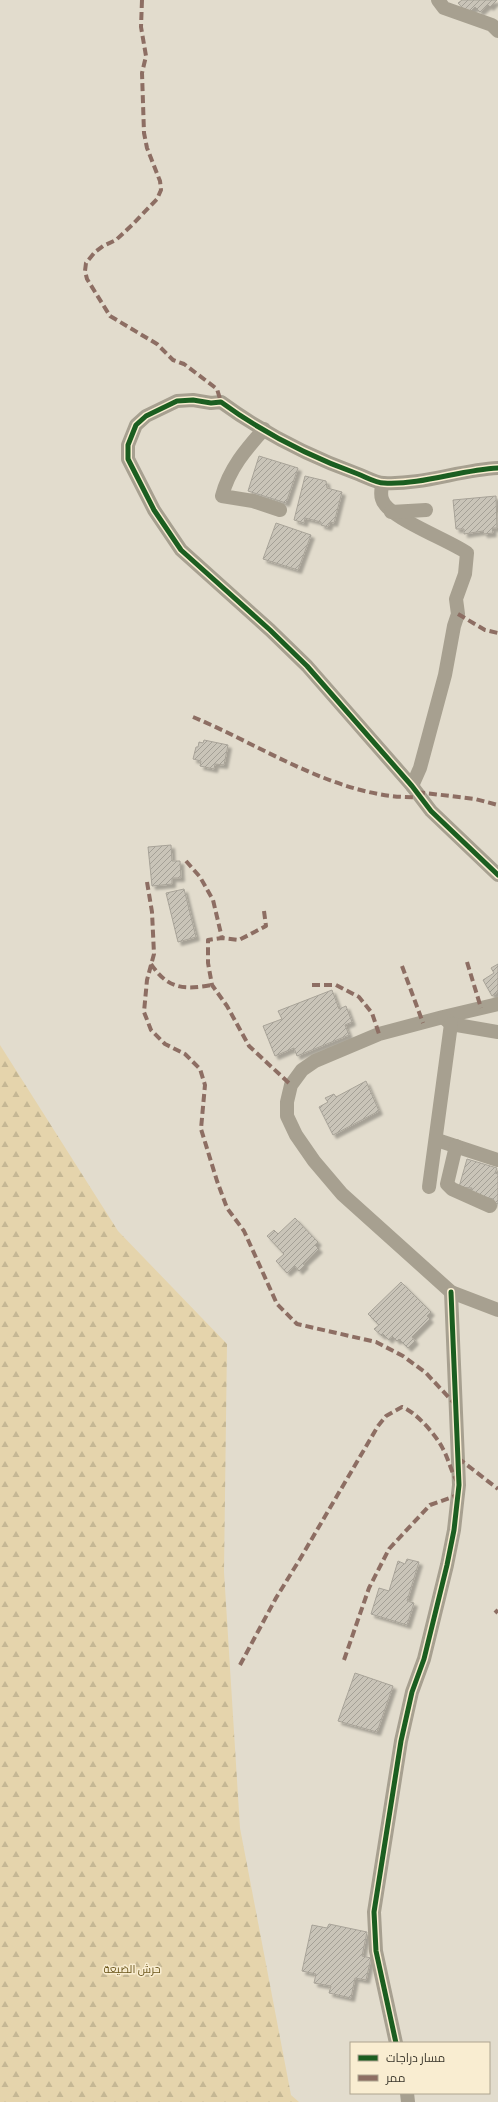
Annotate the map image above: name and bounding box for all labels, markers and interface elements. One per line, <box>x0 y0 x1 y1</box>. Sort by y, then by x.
park label: حرش الضيعة <box>103 1962 161 1976</box>
legend <box>350 2042 490 2094</box>
text: مسار دراجات <box>386 2050 445 2066</box>
text: ممر <box>385 2070 405 2086</box>

